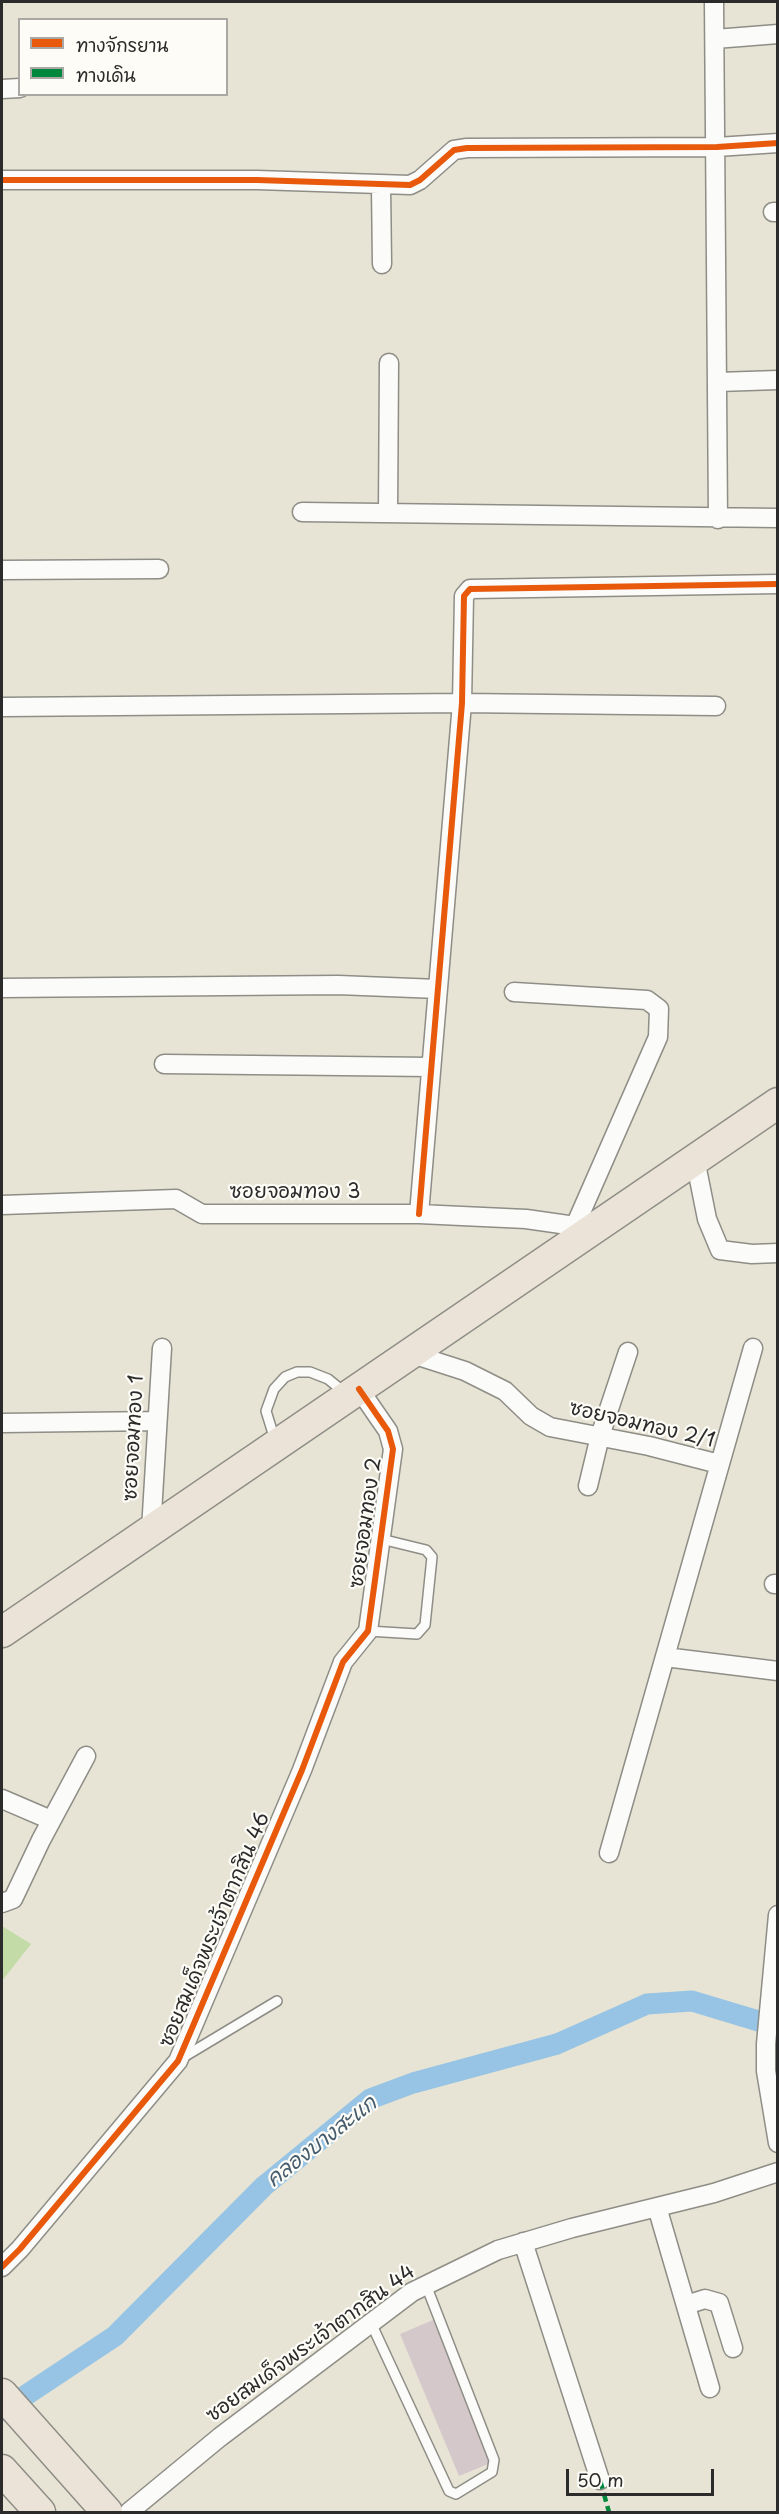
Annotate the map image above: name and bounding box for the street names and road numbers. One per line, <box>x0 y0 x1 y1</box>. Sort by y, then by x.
street label: ซอยจอมทอง 3 <box>230 1180 360 1204</box>
street label: ซอยจอมทอง 1 <box>119 1374 149 1502</box>
street label: ซอยจอมทอง 2/1 <box>567 1397 717 1453</box>
street label: ซอยจอมทอง 2 <box>345 1456 387 1590</box>
street label: ซอยสมเด็จพระเจ้าตากสิน 46 <box>155 1809 275 2051</box>
street label: ซอยสมเด็จพระเจ้าตากสิน 44 <box>202 2260 420 2428</box>

